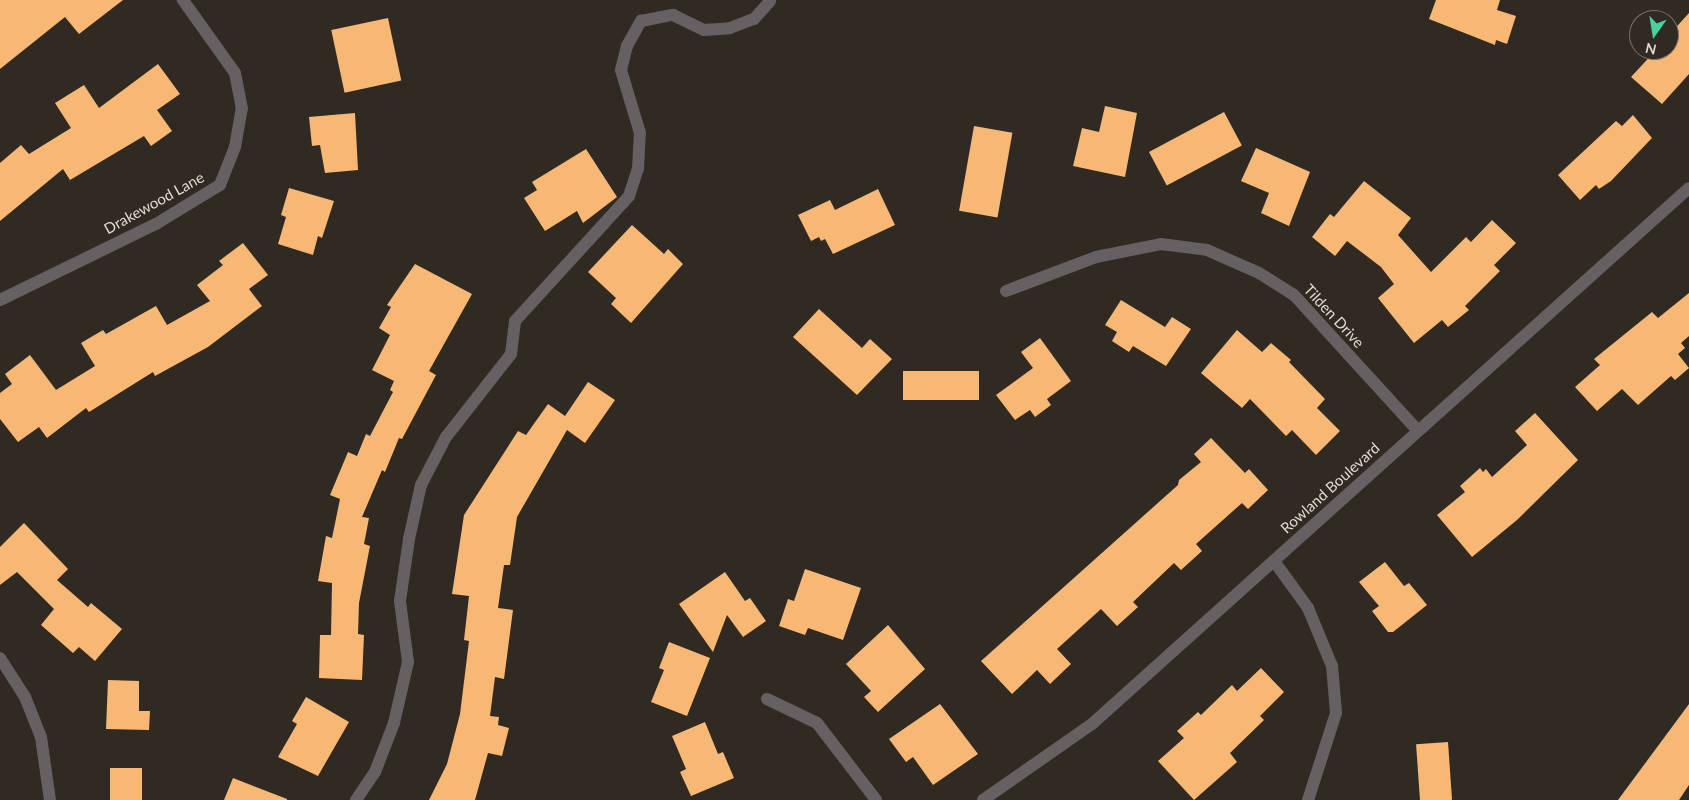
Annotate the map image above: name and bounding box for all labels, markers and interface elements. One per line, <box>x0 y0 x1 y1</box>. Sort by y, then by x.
north arrow <box>1629 10 1679 60</box>
text: N <box>1644 40 1658 59</box>
street label: Drakewood Lane <box>101 168 207 238</box>
street label: Tilden Drive <box>1300 281 1368 351</box>
street label: Rowland Boulevard <box>1277 439 1383 537</box>

